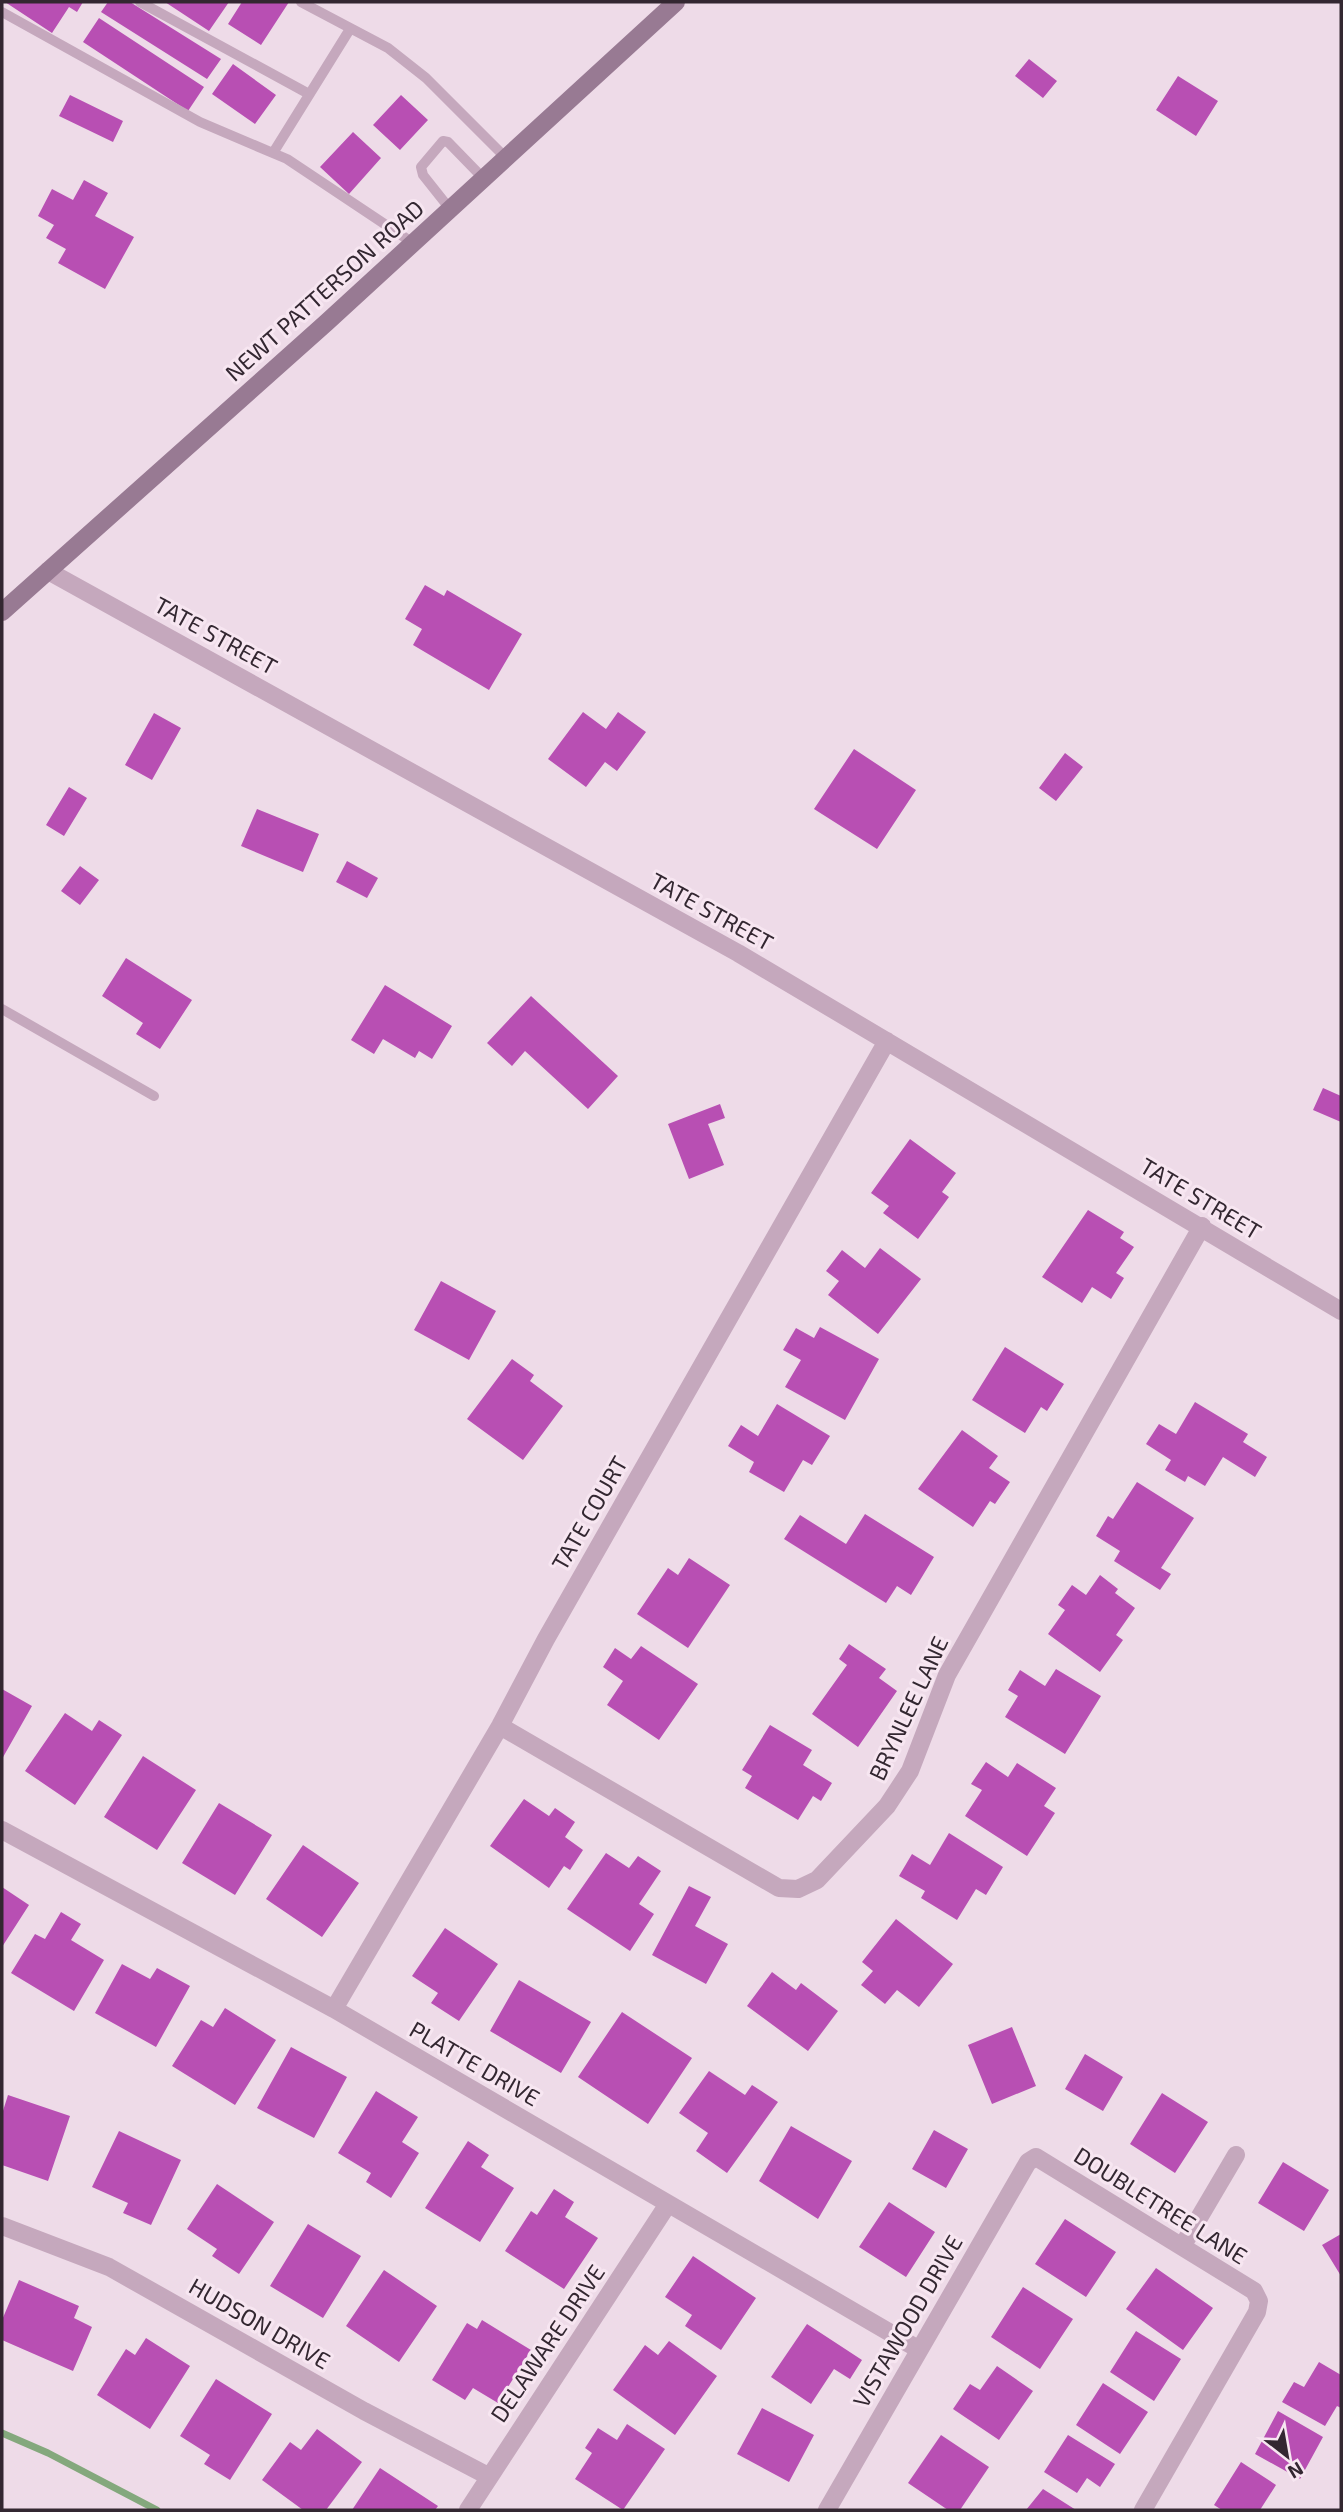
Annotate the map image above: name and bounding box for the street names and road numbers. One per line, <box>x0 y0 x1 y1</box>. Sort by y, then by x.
street label: NEWT PATTERSON ROAD <box>219 194 429 386</box>
street label: TATE STREET <box>150 590 282 680</box>
street label: TATE STREET <box>646 866 778 956</box>
street label: TATE STREET <box>1136 1151 1266 1245</box>
street label: TATE COURT <box>545 1451 633 1575</box>
street label: BRYNLEE LANE <box>862 1632 954 1784</box>
street label: PLATTE DRIVE <box>405 2015 545 2111</box>
street label: DOUBLETREE LANE <box>1069 2141 1253 2269</box>
street label: VISTAWOOD DRIVE <box>846 2230 968 2412</box>
street label: DELAWARE DRIVE <box>484 2259 610 2427</box>
street label: HUDSON DRIVE <box>185 2271 335 2375</box>

